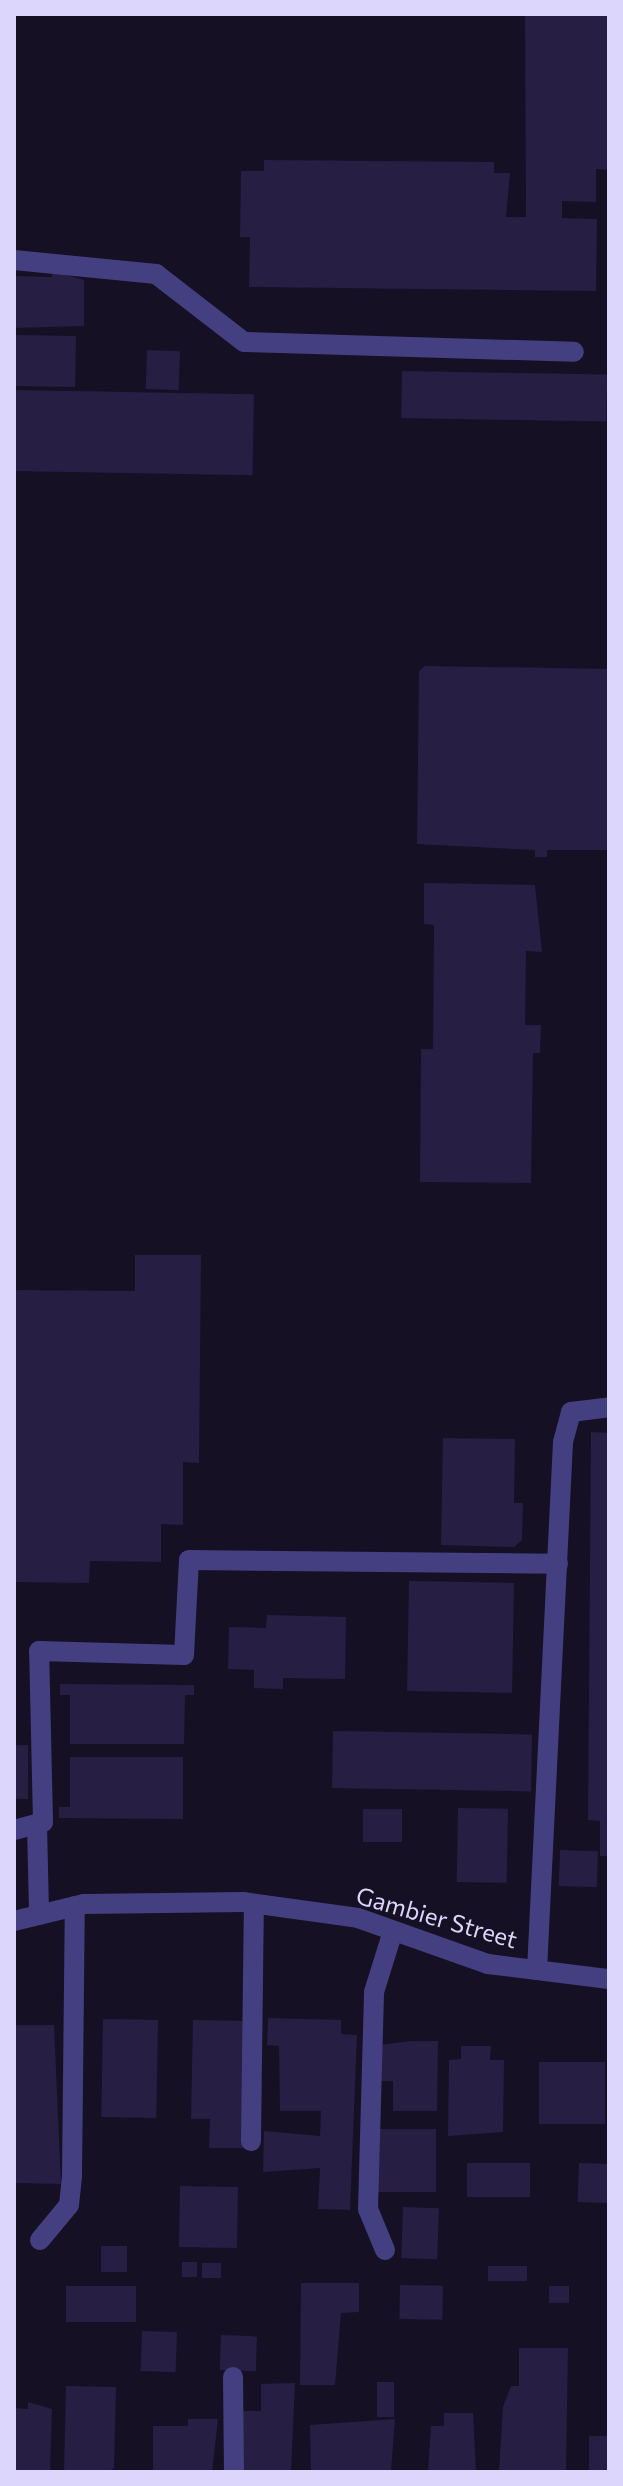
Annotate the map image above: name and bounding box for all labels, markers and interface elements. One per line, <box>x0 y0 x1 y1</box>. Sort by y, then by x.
street label: Gambier Street <box>353 1880 521 1954</box>

